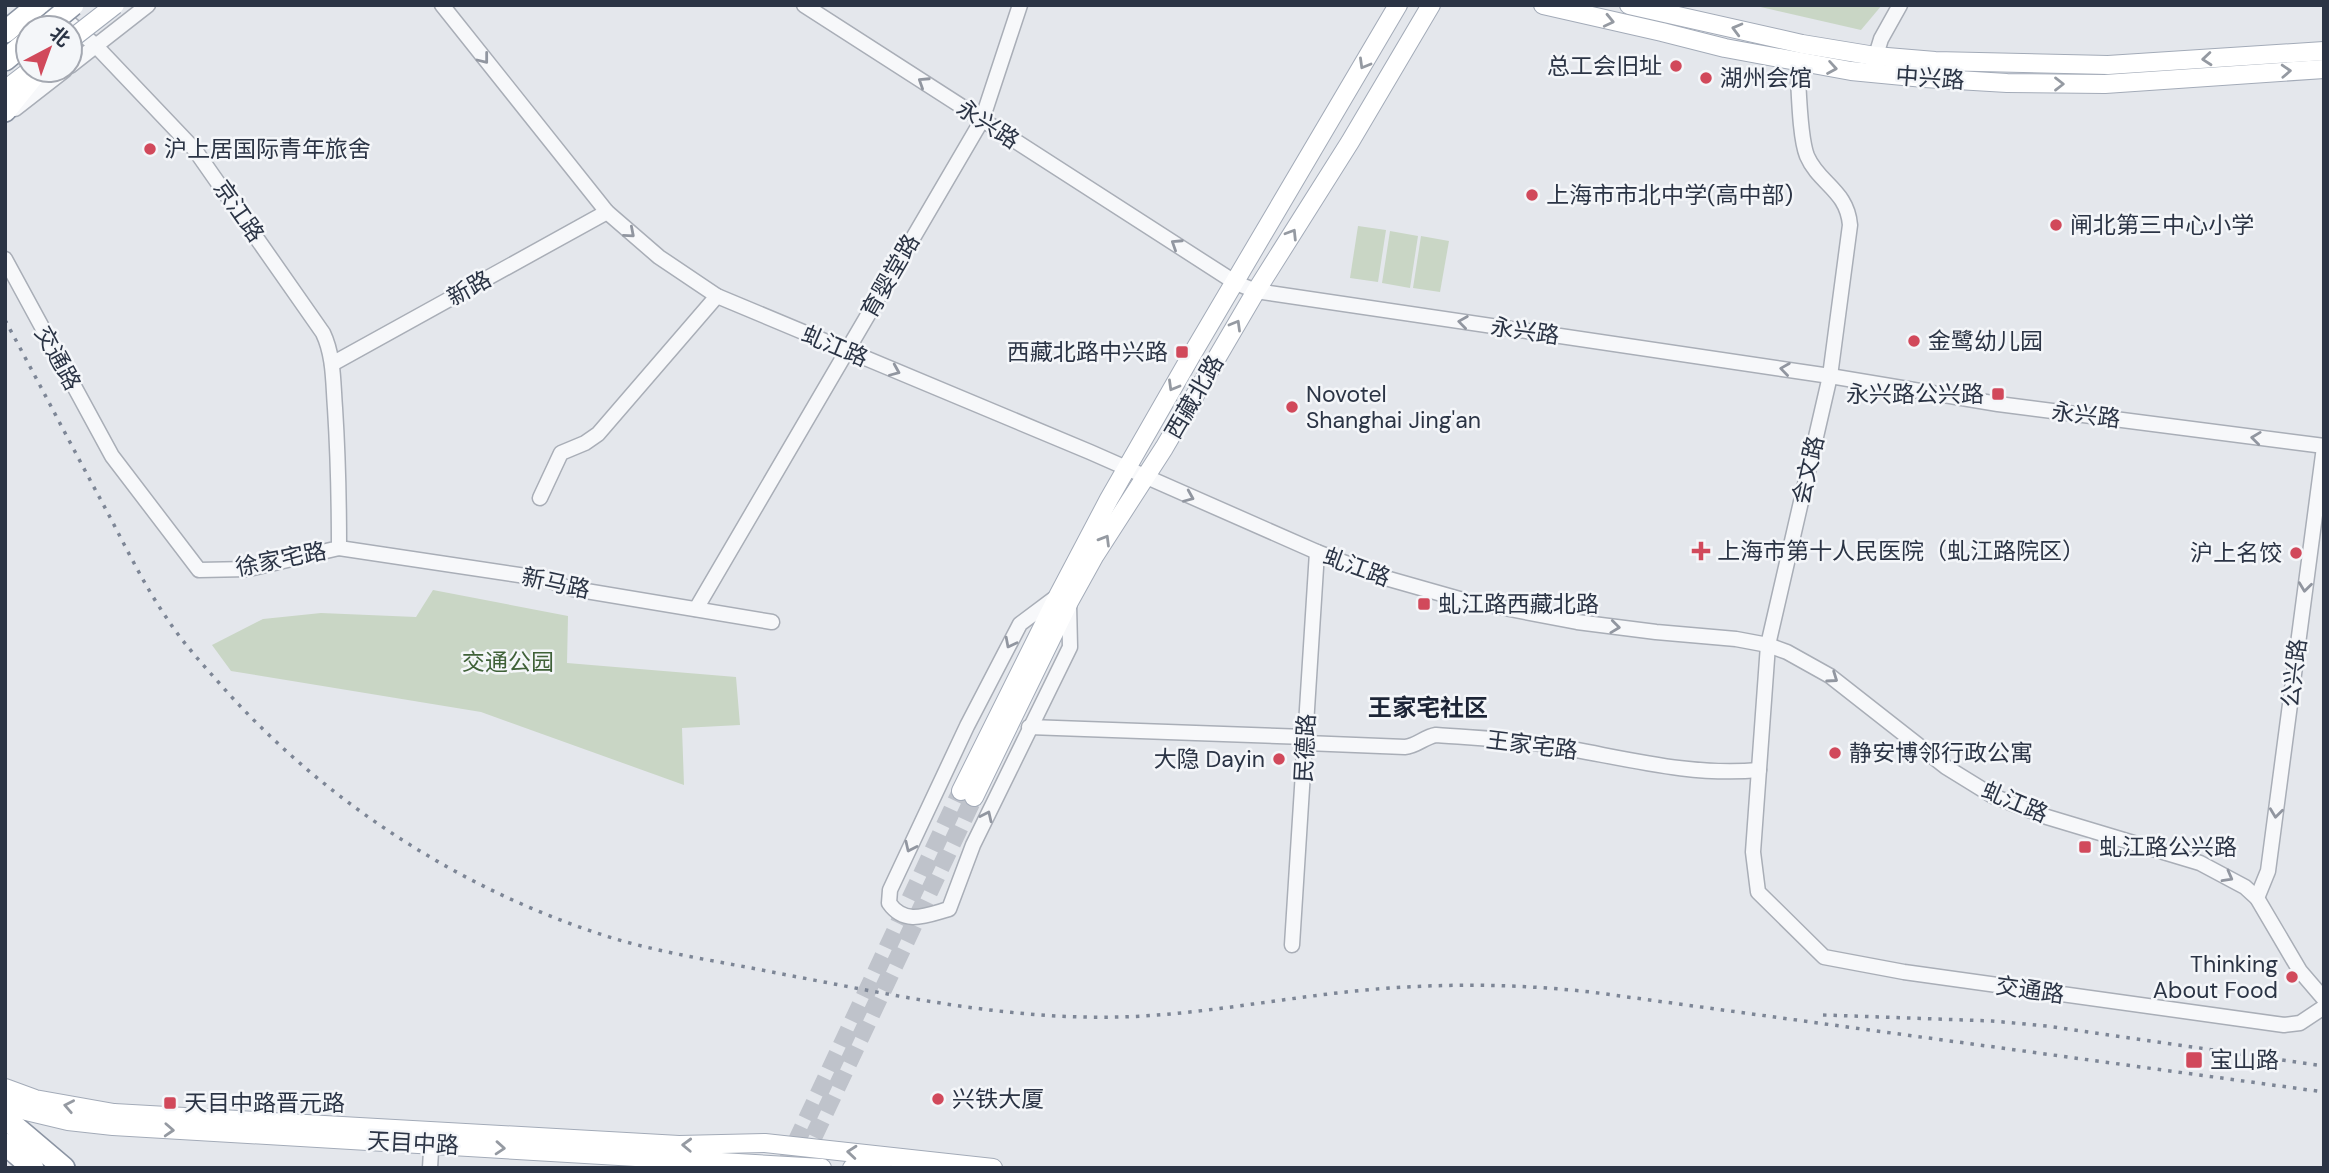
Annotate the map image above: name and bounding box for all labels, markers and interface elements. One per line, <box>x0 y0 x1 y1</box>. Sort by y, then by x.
one-way arrow <box>1603 13 1615 28</box>
north arrow <box>14 14 84 84</box>
text: 北 <box>44 21 75 52</box>
one-way arrow <box>1732 23 1744 38</box>
one-way arrow <box>476 51 489 64</box>
place label: 总工会旧址 <box>1547 51 1662 81</box>
one-way arrow <box>2201 51 2212 66</box>
one-way arrow <box>1359 57 1372 70</box>
marker: 总工会旧址 <box>1668 58 1684 74</box>
one-way arrow <box>1826 60 1838 75</box>
street label: 中兴路 <box>1895 61 1965 95</box>
place label: 湖州会馆 <box>1720 63 1812 93</box>
one-way arrow <box>2280 63 2291 78</box>
marker: 湖州会馆 <box>1698 70 1714 86</box>
one-way arrow <box>2054 76 2064 92</box>
one-way arrow <box>917 77 930 90</box>
street label: 永兴路 <box>951 93 1025 155</box>
place label: 沪上居国际青年旅舍 <box>164 134 371 164</box>
marker: 沪上居国际青年旅舍 <box>142 141 158 157</box>
street label: 京江路 <box>207 174 271 248</box>
place label: 上海市市北中学(高中部) <box>1546 180 1793 210</box>
marker: 上海市市北中学(高中部) <box>1524 187 1540 203</box>
place label: 闸北第三中心小学 <box>2070 210 2254 240</box>
marker: 闸北第三中心小学 <box>2048 217 2064 233</box>
one-way arrow <box>622 225 635 237</box>
one-way arrow <box>1284 228 1297 241</box>
street label: 育婴堂路 <box>854 229 926 323</box>
one-way arrow <box>1171 240 1184 253</box>
street label: 新路 <box>442 264 496 312</box>
street label: 永兴路 <box>1489 311 1561 351</box>
one-way arrow <box>1458 315 1469 330</box>
street label: 虬江路 <box>797 319 873 373</box>
one-way arrow <box>1228 319 1241 332</box>
street label: 交通路 <box>28 321 88 395</box>
place label: 金鹭幼儿园 <box>1928 326 2043 356</box>
marker: 金鹭幼儿园 <box>1906 333 1922 349</box>
place label: 西藏北路中兴路 <box>1007 337 1168 367</box>
marker: 西藏北路中兴路 <box>1174 344 1190 360</box>
street label: 西藏北路 <box>1158 350 1230 444</box>
one-way arrow <box>1780 362 1791 377</box>
one-way arrow <box>888 363 901 377</box>
one-way arrow <box>1168 379 1181 392</box>
place label: Novotel Shanghai Jing'an <box>1306 379 1481 435</box>
place label: 永兴路公兴路 <box>1846 379 1984 409</box>
marker: 永兴路公兴路 <box>1990 386 2006 402</box>
street label: 永兴路 <box>2050 396 2122 434</box>
marker: Novotel Shanghai Jing'an <box>1284 399 1300 415</box>
one-way arrow <box>2250 430 2262 445</box>
street label: 会文路 <box>1786 433 1830 507</box>
one-way arrow <box>1181 489 1194 503</box>
one-way arrow <box>1097 534 1110 547</box>
street label: 徐家宅路 <box>233 535 329 583</box>
place label: 上海市第十人民医院（虬江路院区） <box>1717 536 2085 566</box>
place label: 沪上名饺 <box>2190 538 2282 568</box>
street label: 虬江路 <box>1319 541 1395 593</box>
marker: 上海市第十人民医院（虬江路院区） <box>1691 541 1711 561</box>
marker: 沪上名饺 <box>2288 545 2304 561</box>
street label: 新马路 <box>519 561 593 605</box>
one-way arrow <box>2298 581 2313 593</box>
place label: 虬江路西藏北路 <box>1438 589 1599 619</box>
marker: 虬江路西藏北路 <box>1416 596 1432 612</box>
one-way arrow <box>1609 619 1621 634</box>
one-way arrow <box>1005 636 1018 648</box>
street label: 公兴路 <box>2275 637 2313 709</box>
park label: 交通公园 <box>462 647 554 677</box>
one-way arrow <box>1825 670 1838 682</box>
district label: 王家宅社区 <box>1368 692 1488 723</box>
street label: 民德路 <box>1288 713 1322 783</box>
street label: 王家宅路 <box>1485 725 1579 765</box>
place label: 静安博邻行政公寓 <box>1849 738 2033 768</box>
place label: 大隐 Dayin <box>1153 744 1265 774</box>
marker: 静安博邻行政公寓 <box>1827 745 1843 761</box>
marker: 大隐 Dayin <box>1271 751 1287 767</box>
street label: 虬江路 <box>1977 775 2053 829</box>
one-way arrow <box>2268 807 2283 819</box>
one-way arrow <box>979 811 993 823</box>
place label: 虬江路公兴路 <box>2099 832 2237 862</box>
marker: 虬江路公兴路 <box>2077 839 2093 855</box>
one-way arrow <box>904 840 918 852</box>
one-way arrow <box>2221 869 2233 882</box>
place label: Thinking About Food <box>2153 949 2278 1005</box>
marker: Thinking About Food <box>2284 969 2300 985</box>
street label: 交通路 <box>1994 970 2066 1010</box>
place label: 宝山路 <box>2210 1045 2279 1075</box>
marker: 宝山路 <box>2184 1050 2204 1070</box>
place label: 兴铁大厦 <box>952 1084 1044 1114</box>
place label: 天目中路晋元路 <box>184 1088 345 1118</box>
marker: 兴铁大厦 <box>930 1091 946 1107</box>
marker: 天目中路晋元路 <box>162 1095 178 1111</box>
one-way arrow <box>63 1100 75 1115</box>
one-way arrow <box>164 1122 175 1137</box>
street label: 天目中路 <box>366 1126 460 1160</box>
one-way arrow <box>681 1137 692 1152</box>
one-way arrow <box>495 1140 506 1155</box>
one-way arrow <box>847 1145 858 1160</box>

